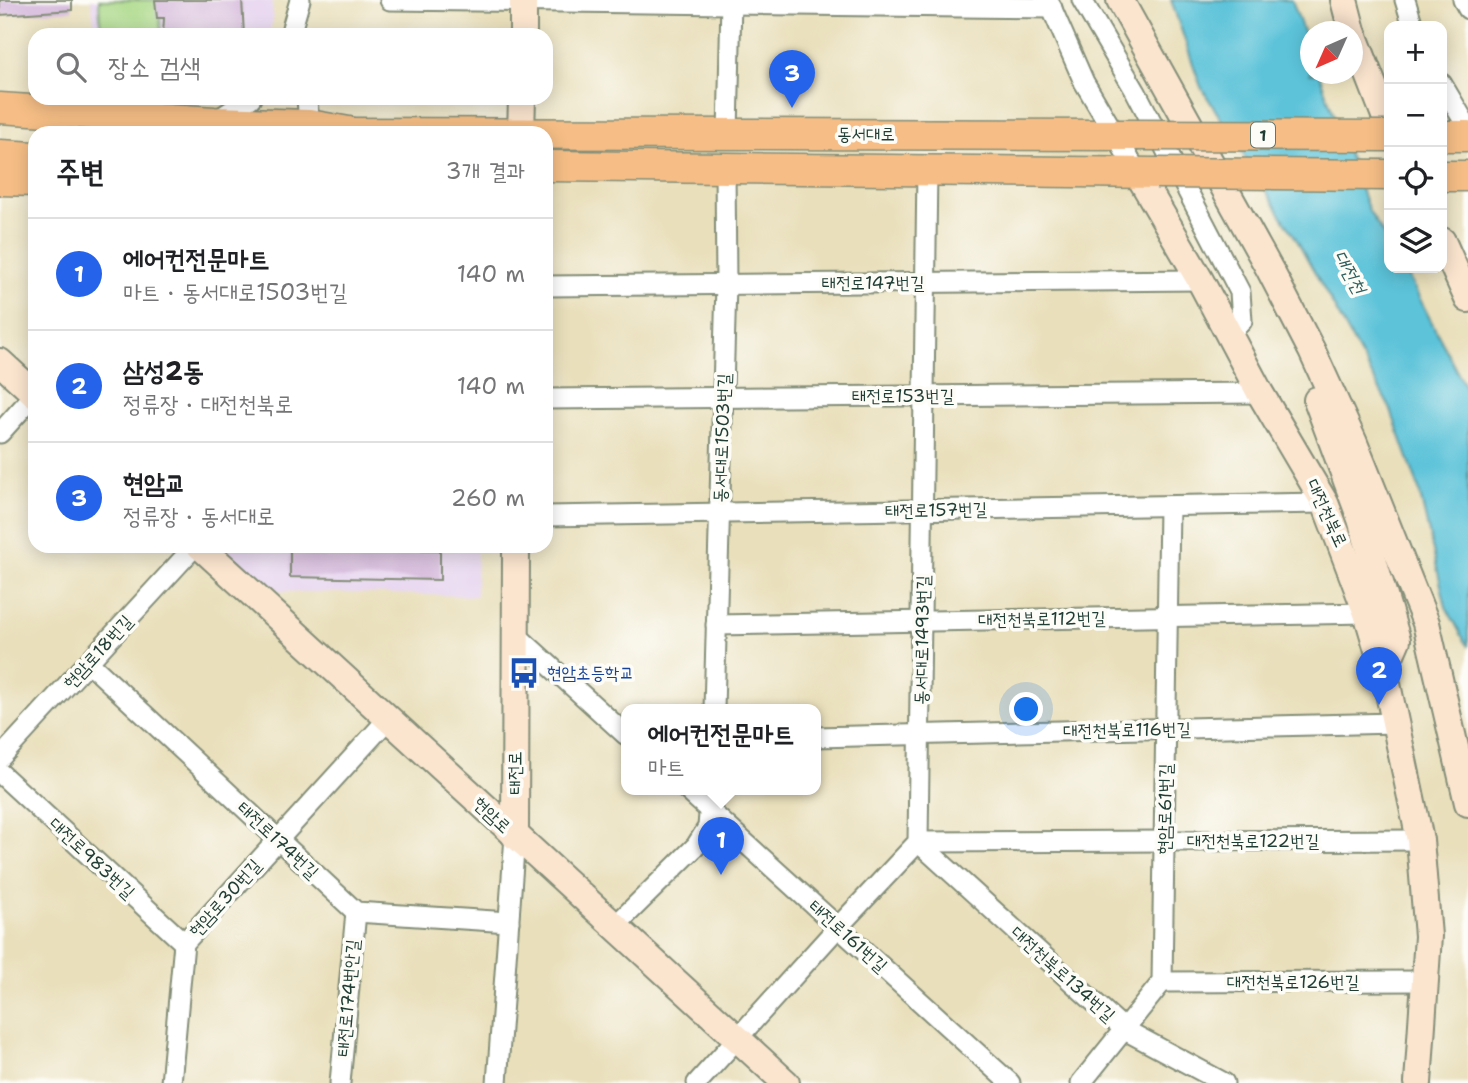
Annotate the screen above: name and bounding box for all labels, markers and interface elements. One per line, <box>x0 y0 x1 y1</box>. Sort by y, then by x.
north arrow <box>1300 21 1363 84</box>
map controls <box>1384 21 1447 273</box>
button: + <box>1384 21 1447 84</box>
search box <box>28 28 553 105</box>
icon: search <box>52 48 90 86</box>
text: 장소 검색 <box>108 49 201 84</box>
pin: 3 <box>769 50 815 108</box>
button: − <box>1384 84 1447 147</box>
street label: 동서대로 <box>837 122 895 146</box>
road number: 1 <box>1251 122 1275 148</box>
button: locate <box>1384 147 1447 210</box>
text: 주변 <box>56 151 104 192</box>
text: 3개 결과 <box>446 156 525 186</box>
button: layers <box>1384 210 1447 273</box>
text: 에어컨전문마트 <box>123 241 269 276</box>
water label: 대전천 <box>1328 246 1373 300</box>
text: 1 <box>74 259 84 289</box>
text: 140 m <box>457 259 525 289</box>
street label: 태전로147번길 <box>821 271 925 295</box>
text: 마트 · 동서대로1503번길 <box>123 277 347 307</box>
text: 삼성2동 <box>123 353 204 388</box>
text: 2 <box>71 371 87 401</box>
text: 140 m <box>457 371 525 401</box>
street label: 동서대로1503번길 <box>708 372 736 503</box>
street label: 태전로153번길 <box>852 384 955 408</box>
text: 정류장 · 대전천북로 <box>123 389 293 419</box>
text: 현암교 <box>123 465 186 500</box>
street label: 대전천북로 <box>1301 475 1353 551</box>
text: 3 <box>71 483 87 513</box>
text: 260 m <box>451 483 525 513</box>
street label: 태전로157번길 <box>885 497 988 523</box>
text: 정류장 · 동서대로 <box>123 501 275 531</box>
street label: 동서대로1493번길 <box>909 574 935 705</box>
street label: 대전천북로112번길 <box>978 606 1106 632</box>
street label: 현암로18번길 <box>58 609 138 694</box>
pin: 2 <box>1356 647 1402 705</box>
bus stop icon: 현암초등학교 <box>507 656 541 690</box>
place label: 현암초등학교 <box>547 661 634 685</box>
your location <box>1009 692 1043 726</box>
popup <box>621 704 821 795</box>
text: 에어컨전문마트 <box>648 716 794 751</box>
street label: 대전천북로116번길 <box>1063 717 1192 743</box>
street label: 태전로 <box>503 751 527 795</box>
text: 마트 <box>648 752 685 782</box>
street label: 현암로61번길 <box>1152 763 1178 855</box>
street label: 현암로 <box>468 791 516 839</box>
street label: 태전로174번길 <box>232 796 324 884</box>
street label: 대전로983번길 <box>44 812 140 904</box>
pin: 1 <box>698 817 744 875</box>
street label: 대전천북로122번길 <box>1187 829 1320 853</box>
street label: 현암로30번길 <box>184 853 267 942</box>
street label: 태전로161번길 <box>804 894 893 978</box>
street label: 대전천북로134번길 <box>1006 921 1121 1028</box>
street label: 태전로174번안길 <box>331 938 365 1058</box>
street label: 대전천북로126번길 <box>1227 970 1360 994</box>

